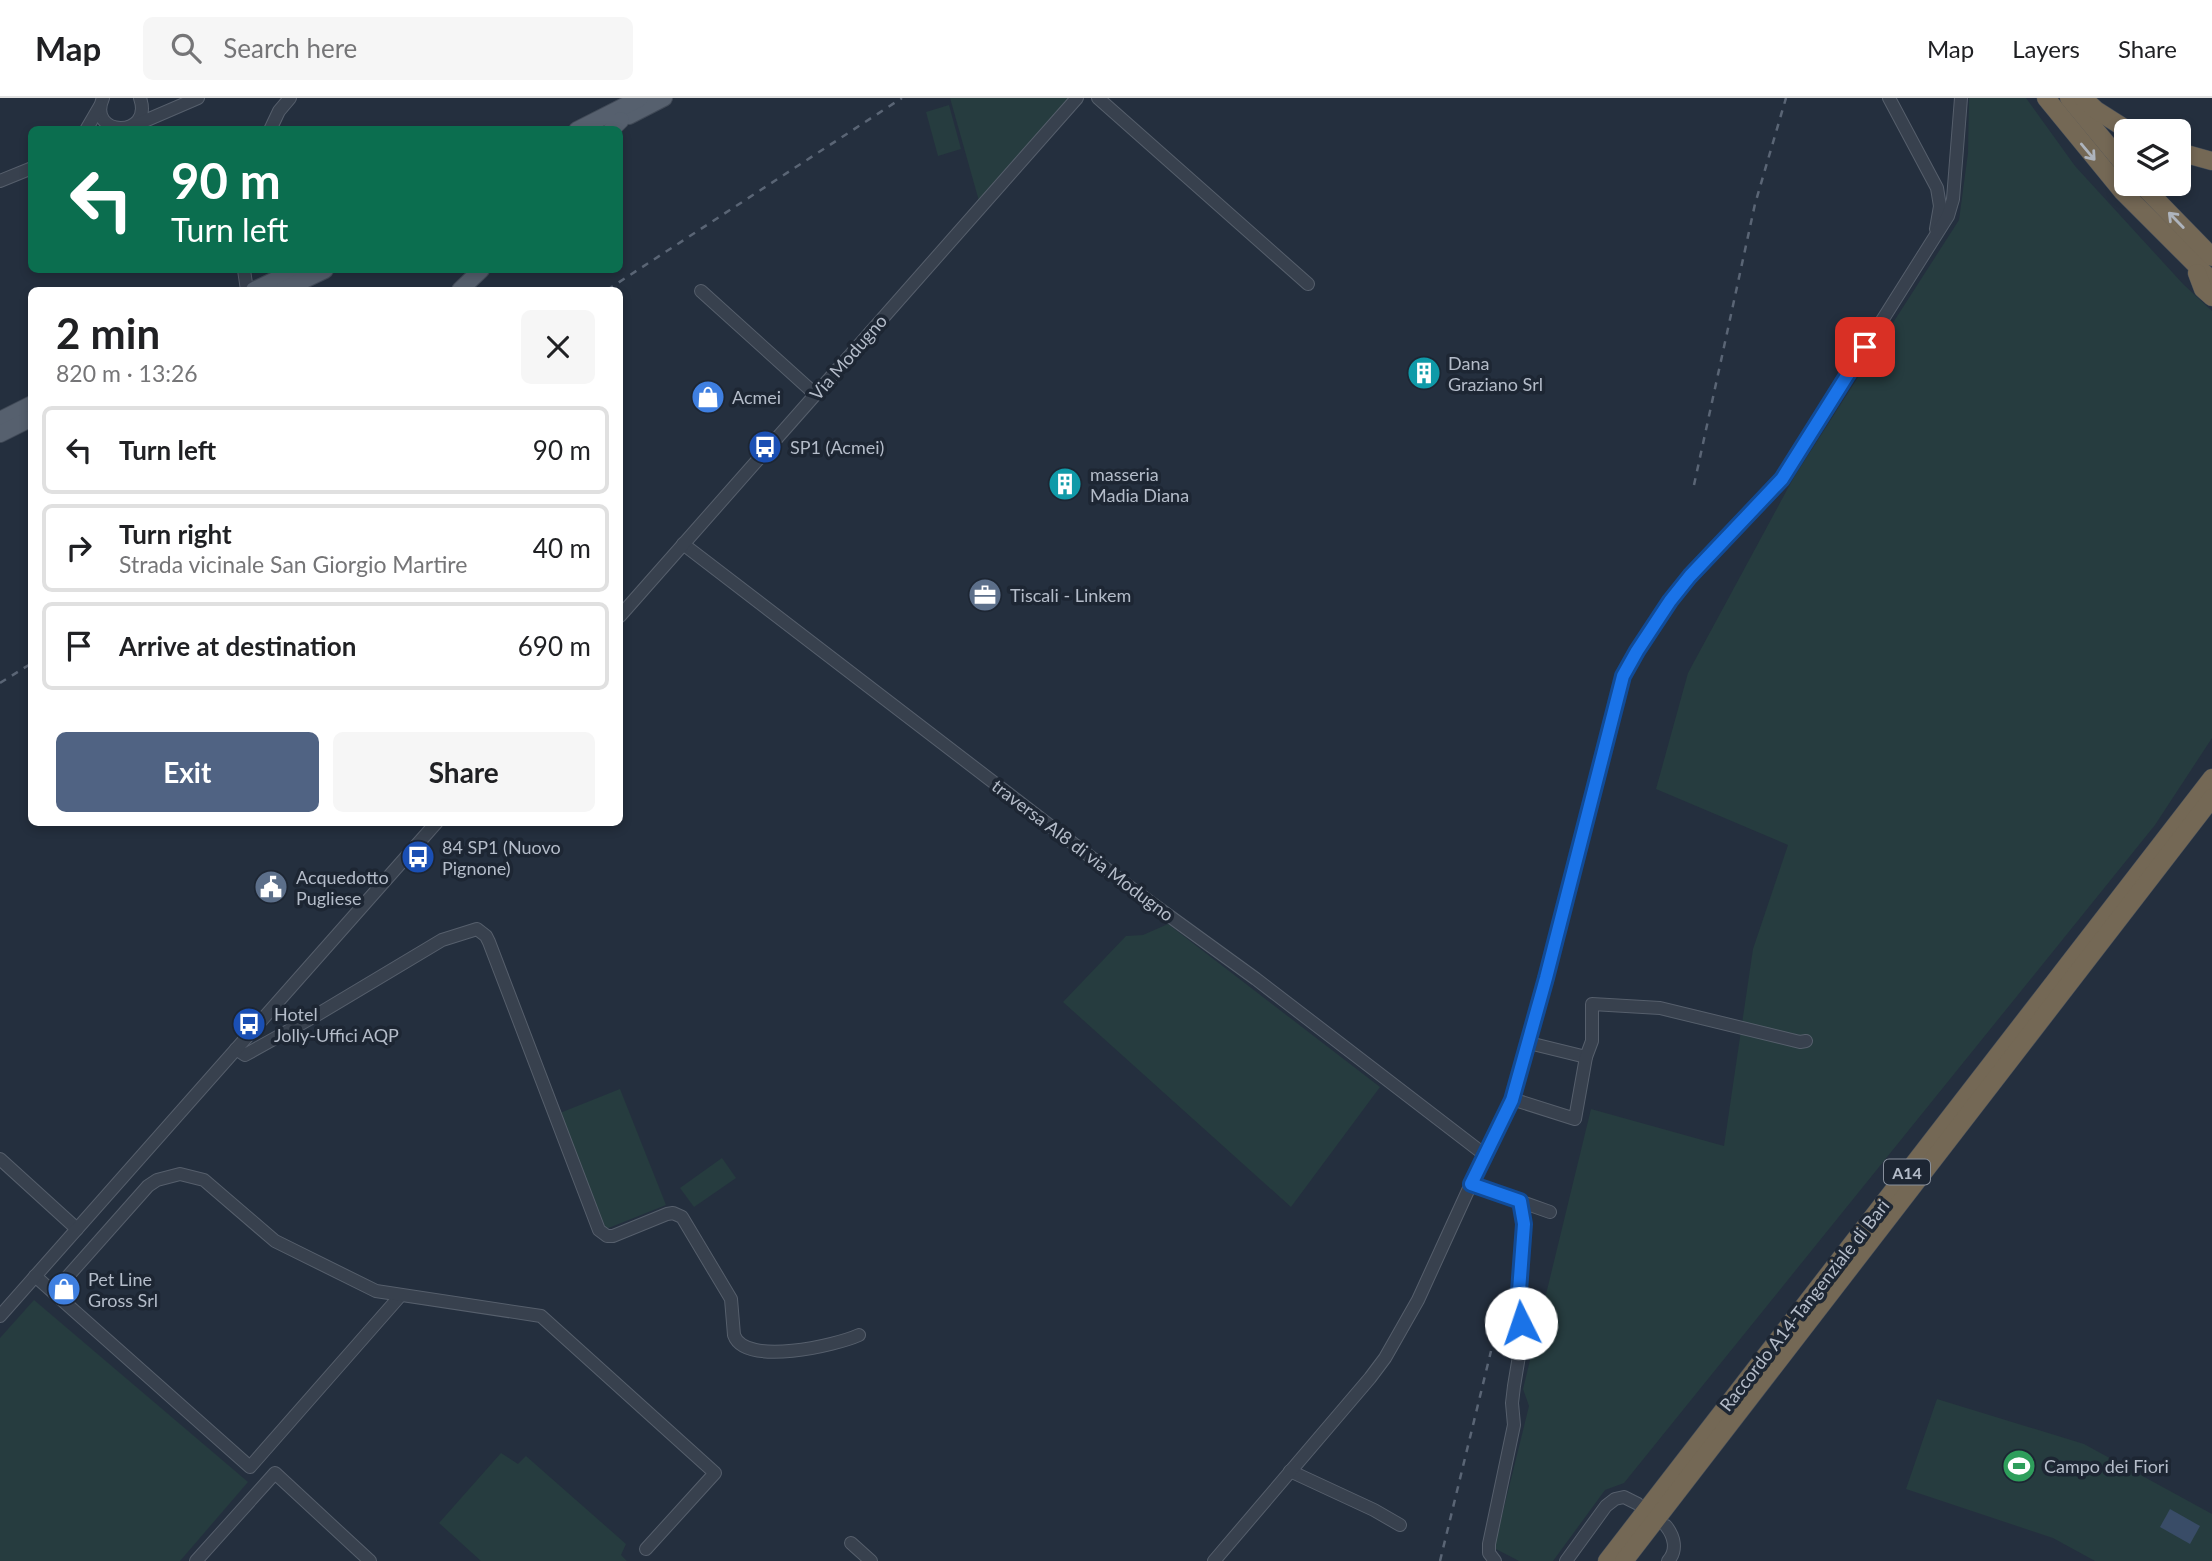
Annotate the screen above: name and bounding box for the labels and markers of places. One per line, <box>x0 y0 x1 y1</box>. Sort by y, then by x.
pin <box>1835 317 1895 377</box>
place label: Dana Graziano Srl <box>1448 352 1543 395</box>
building icon: Dana Graziano Srl <box>1405 354 1443 392</box>
shop icon: Acmei <box>689 378 727 416</box>
place label: Acmei <box>732 386 781 408</box>
bus stop icon: SP1 (Acmei) <box>746 428 784 466</box>
place label: SP1 (Acmei) <box>790 436 884 458</box>
place label: masseria Madia Diana <box>1090 463 1189 506</box>
building icon: masseria Madia Diana <box>1046 465 1084 503</box>
office icon: Tiscali - Linkem <box>966 576 1004 614</box>
place label: Tiscali - Linkem <box>1010 584 1131 606</box>
place label: 84 SP1 (Nuovo Pignone) <box>442 836 561 879</box>
bus stop icon: 84 SP1 (Nuovo Pignone) <box>399 838 437 876</box>
place label: Acquedotto Pugliese <box>296 866 389 909</box>
public building icon: Acquedotto Pugliese <box>252 868 290 906</box>
place label: Hotel Jolly-Uffici AQP <box>274 1003 399 1046</box>
bus stop icon: Hotel Jolly-Uffici AQP <box>230 1005 268 1043</box>
place label: Pet Line Gross Srl <box>88 1268 158 1311</box>
shop icon: Pet Line Gross Srl <box>45 1270 83 1308</box>
sports icon: Campo dei Fiori <box>2000 1447 2038 1485</box>
place label: Campo dei Fiori <box>2044 1455 2169 1477</box>

